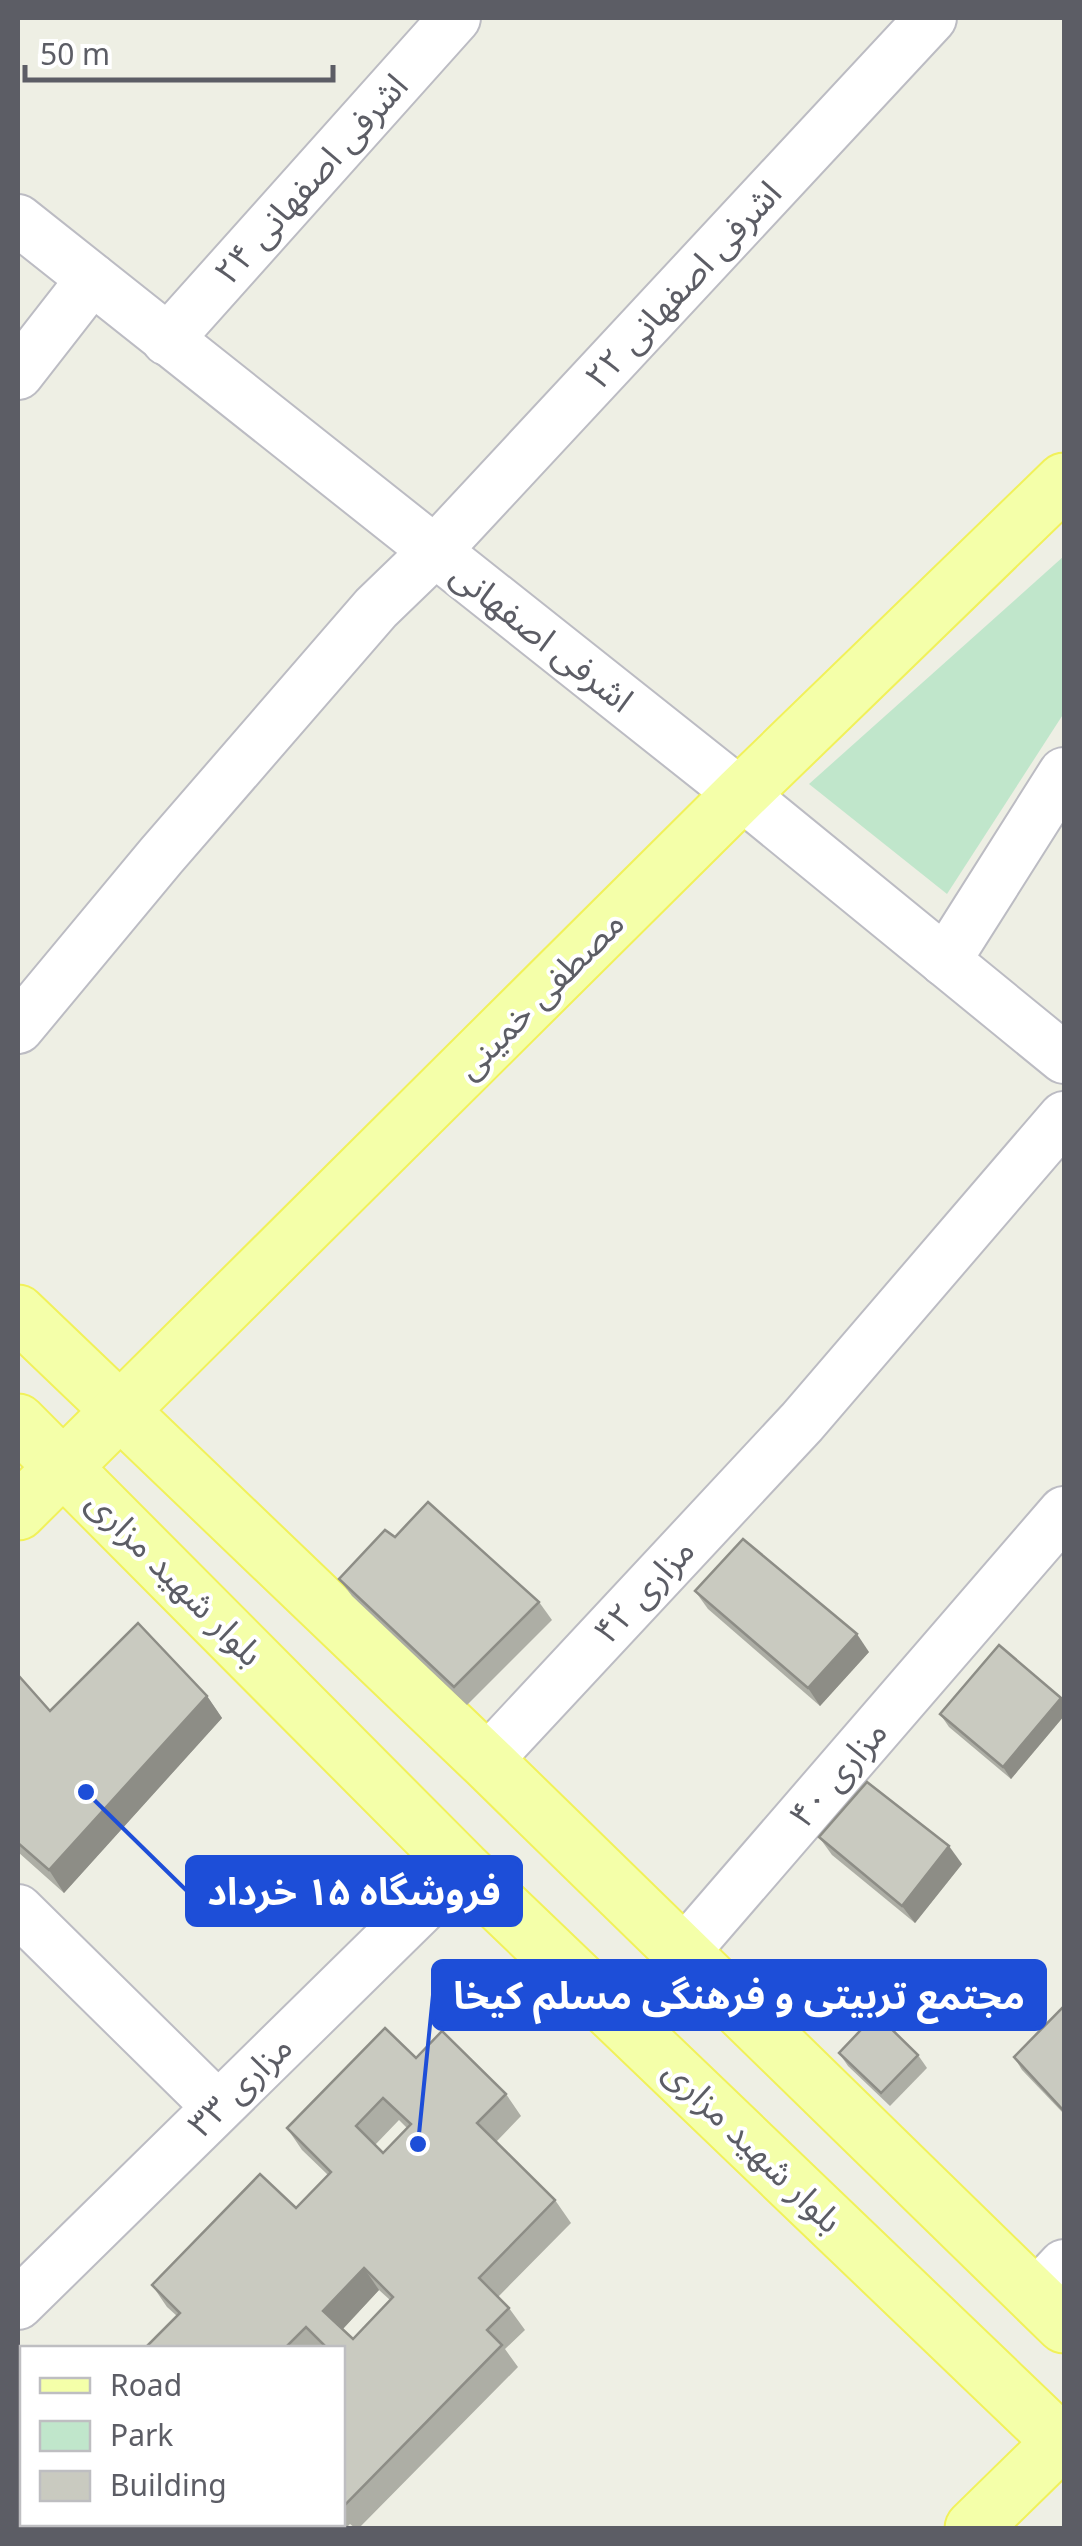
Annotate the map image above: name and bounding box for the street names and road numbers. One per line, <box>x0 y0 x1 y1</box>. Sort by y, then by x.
street label: اشرفی اصفهانی ۲۴ <box>203 62 417 294</box>
street label: اشرفی اصفهانی ۲۲ <box>573 170 791 398</box>
street label: اشرفی اصفهانی <box>442 550 644 722</box>
street label: مصطفی خمینی <box>444 899 633 1088</box>
street label: بلوار شهید مزاری <box>77 1478 275 1676</box>
street label: مزاری ۴۲ <box>582 1527 704 1653</box>
street label: مزاری ۴۰ <box>777 1709 897 1837</box>
street label: مزاری ۳۳ <box>176 2023 301 2146</box>
street label: بلوار شهید مزاری <box>654 2048 854 2242</box>

